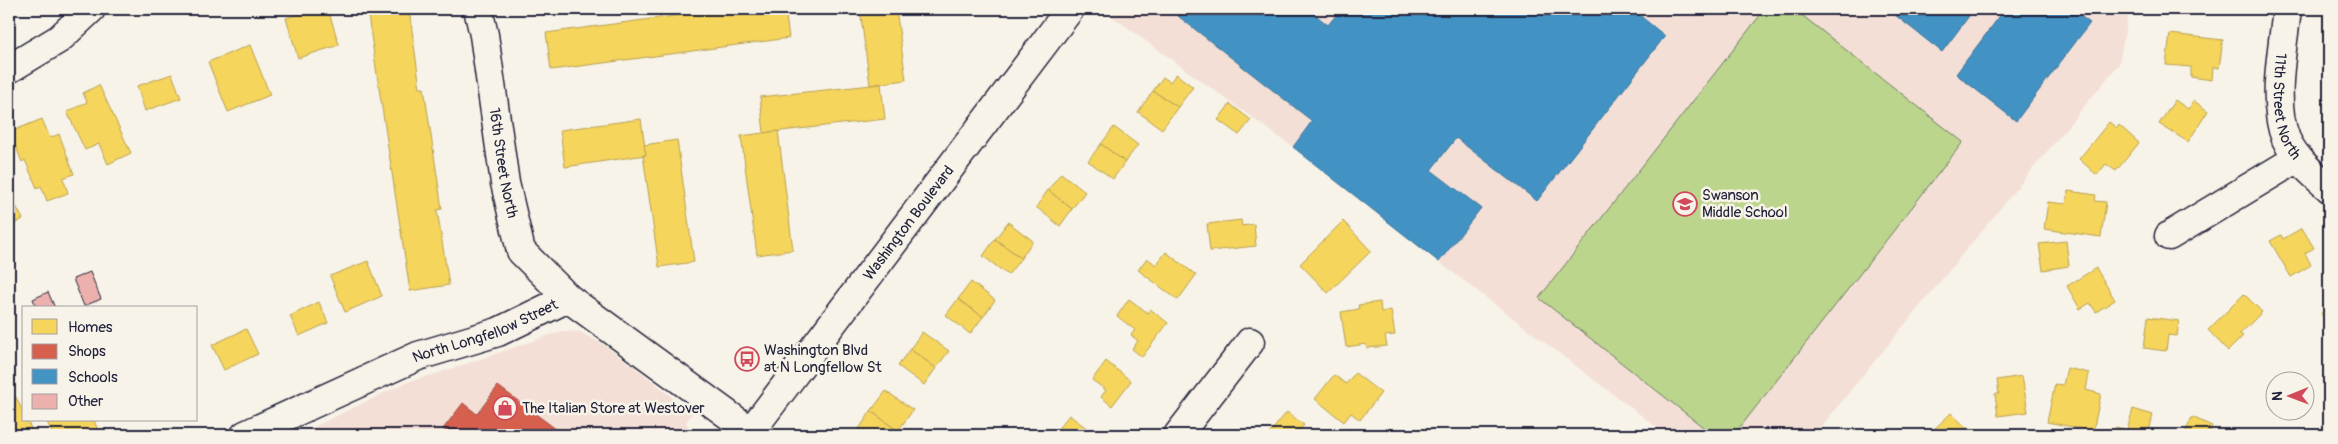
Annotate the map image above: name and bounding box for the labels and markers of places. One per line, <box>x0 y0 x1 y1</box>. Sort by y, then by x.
place label: Swanson Middle School <box>1702 186 1787 222</box>
school or university icon: Swanson Middle School <box>1672 191 1698 217</box>
place label: Washington Blvd at N Longfellow St <box>764 341 882 377</box>
bus stop icon: Washington Blvd at N Longfellow St <box>734 346 760 372</box>
shop icon: The Italian Store at Westover <box>492 395 518 421</box>
place label: The Italian Store at Westover <box>522 399 705 418</box>

